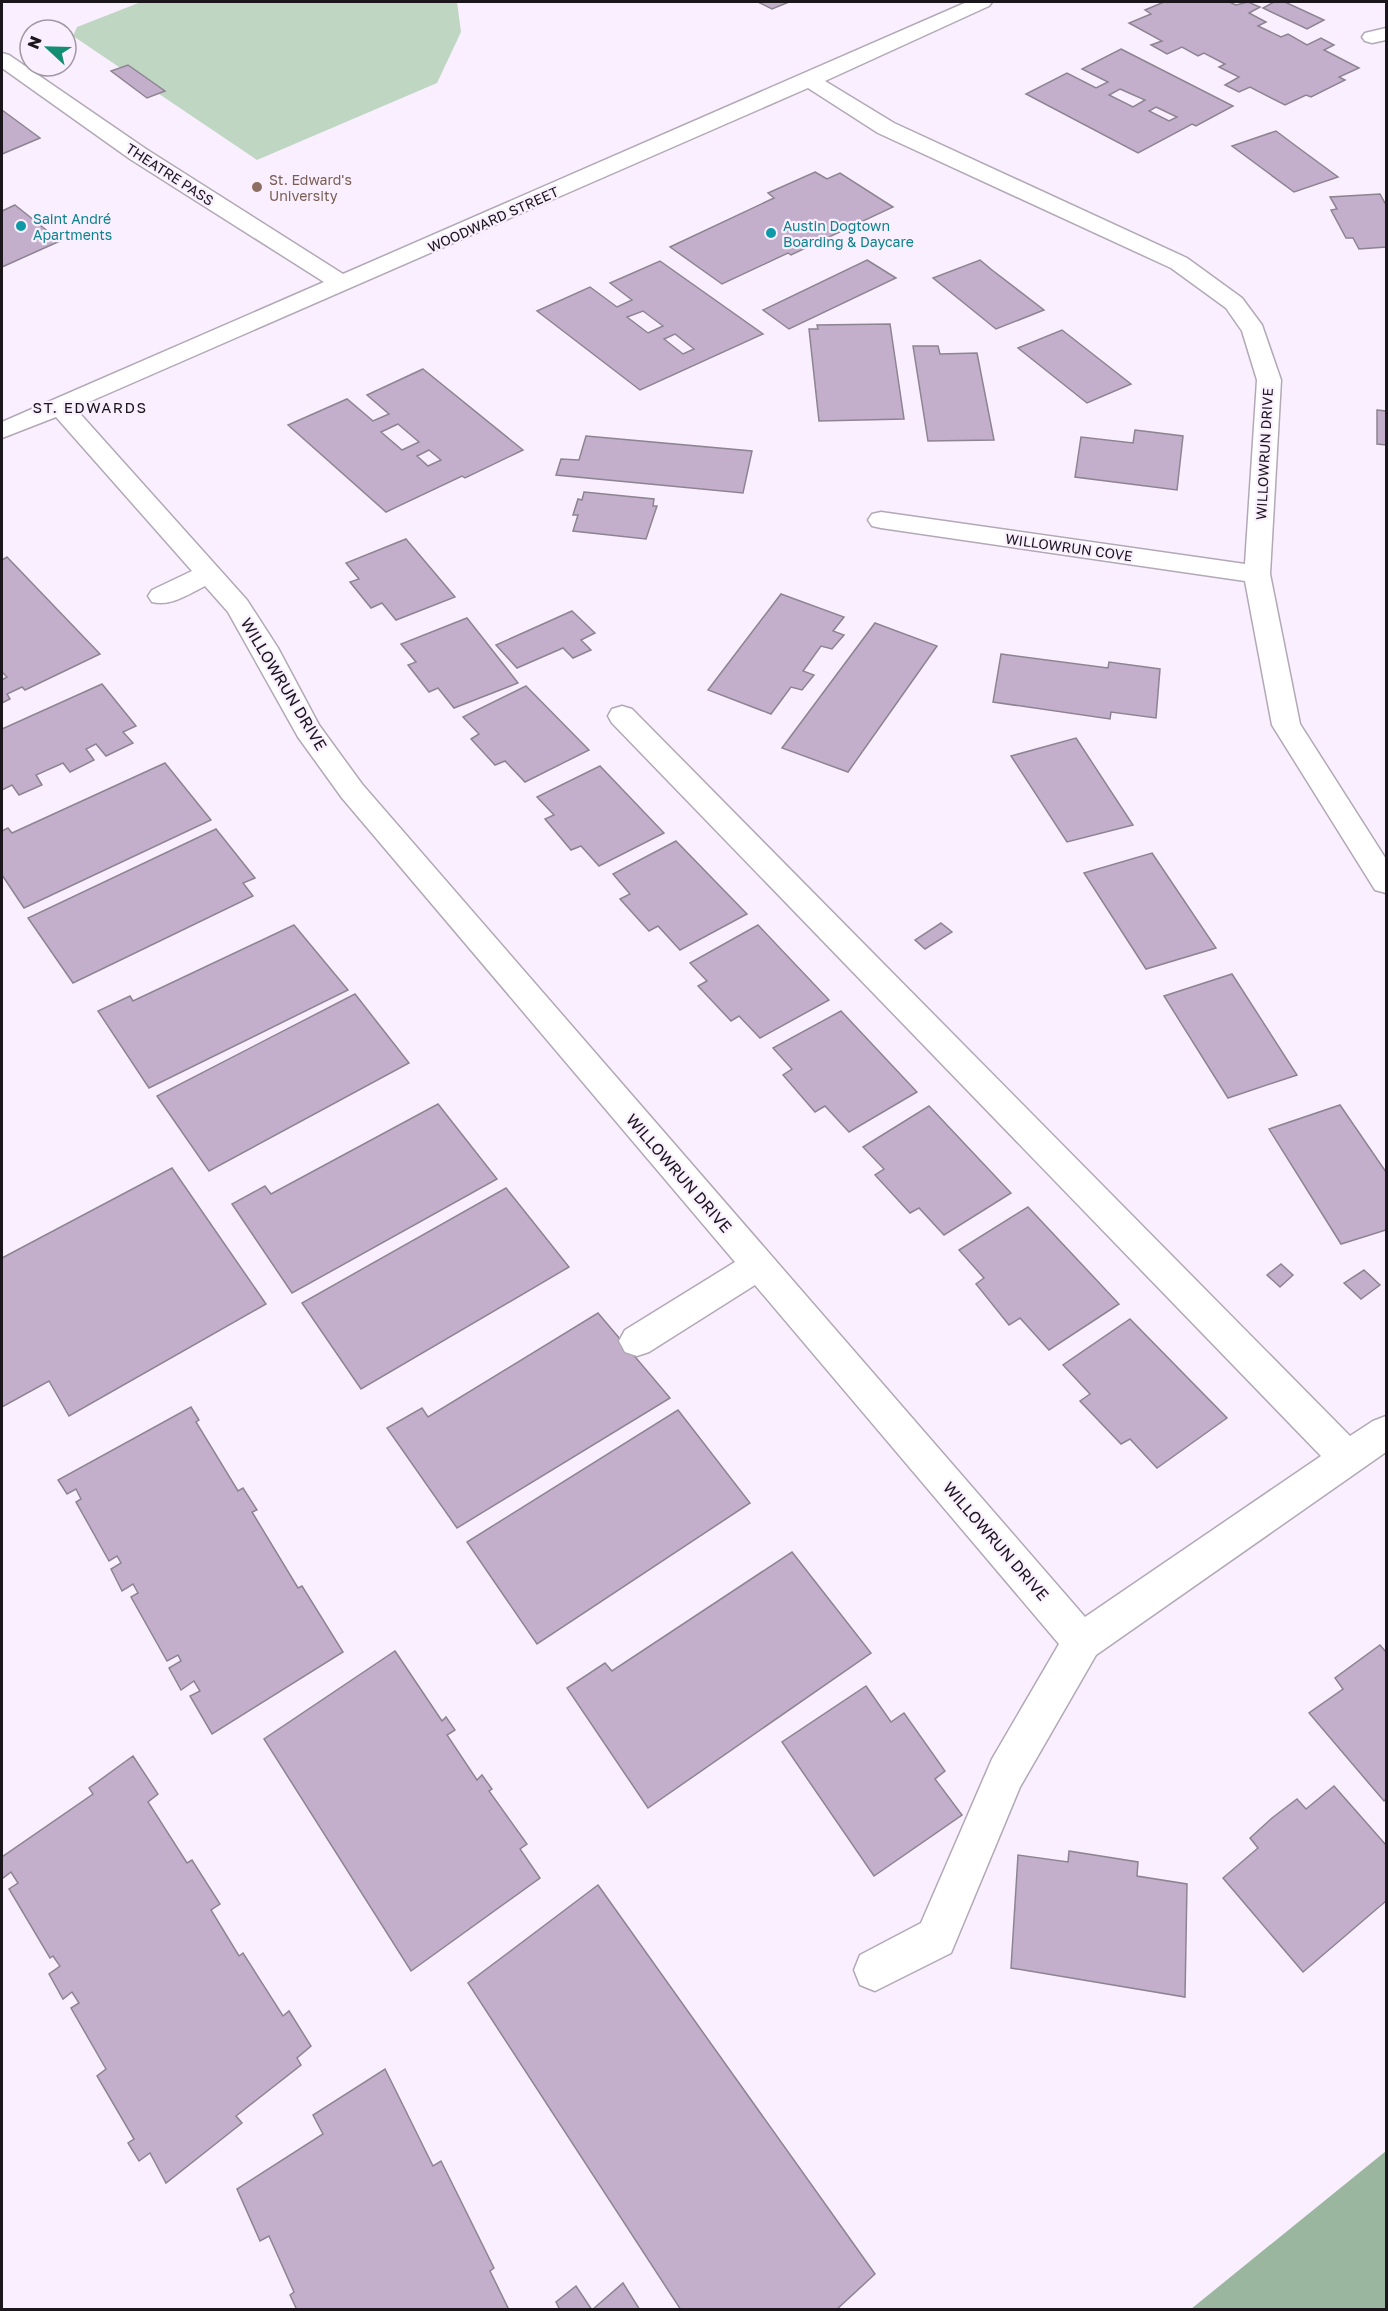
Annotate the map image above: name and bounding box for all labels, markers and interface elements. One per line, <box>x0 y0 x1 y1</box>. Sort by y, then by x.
north arrow <box>18 18 78 78</box>
text: N <box>23 33 46 52</box>
street label: THEATRE PASS <box>123 139 217 209</box>
place label: St. Edward's University <box>269 171 352 204</box>
marker: St. Edward's University <box>250 180 264 194</box>
street label: WOODWARD STREET <box>425 182 561 256</box>
place label: Saint André Apartments <box>33 210 112 243</box>
place label: Austin Dogtown Boarding & Daycare <box>783 217 914 250</box>
marker: Saint André Apartments <box>14 219 28 233</box>
marker: Austin Dogtown Boarding & Daycare <box>764 226 778 240</box>
street label: WILLOWRUN DRIVE <box>1252 388 1276 520</box>
district label: ST. EDWARDS <box>32 398 148 416</box>
street label: WILLOWRUN COVE <box>1004 530 1134 564</box>
street label: WILLOWRUN DRIVE <box>236 614 332 754</box>
street label: WILLOWRUN DRIVE <box>622 1109 736 1237</box>
street label: WILLOWRUN DRIVE <box>939 1477 1053 1605</box>

